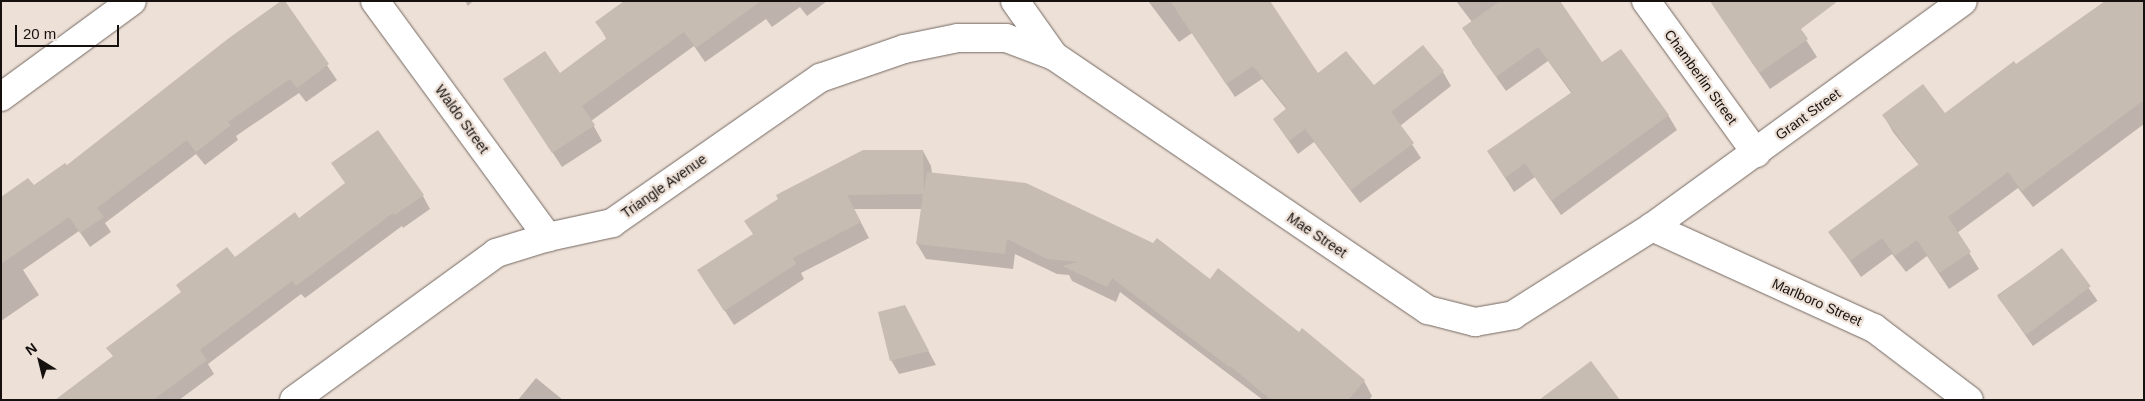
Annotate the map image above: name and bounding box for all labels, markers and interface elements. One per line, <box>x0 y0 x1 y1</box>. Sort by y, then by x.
scale bar <box>18 15 121 47</box>
text: 20 m <box>23 25 56 42</box>
street label: Chamberlin Street <box>1661 26 1741 128</box>
street label: Waldo Street <box>432 82 492 156</box>
street label: Grant Street <box>1772 85 1844 143</box>
street label: Triangle Avenue <box>618 150 710 222</box>
street label: Mae Street <box>1284 209 1350 261</box>
street label: Marlboro Street <box>1770 275 1864 329</box>
north arrow <box>15 336 65 386</box>
text: N <box>22 339 40 358</box>

